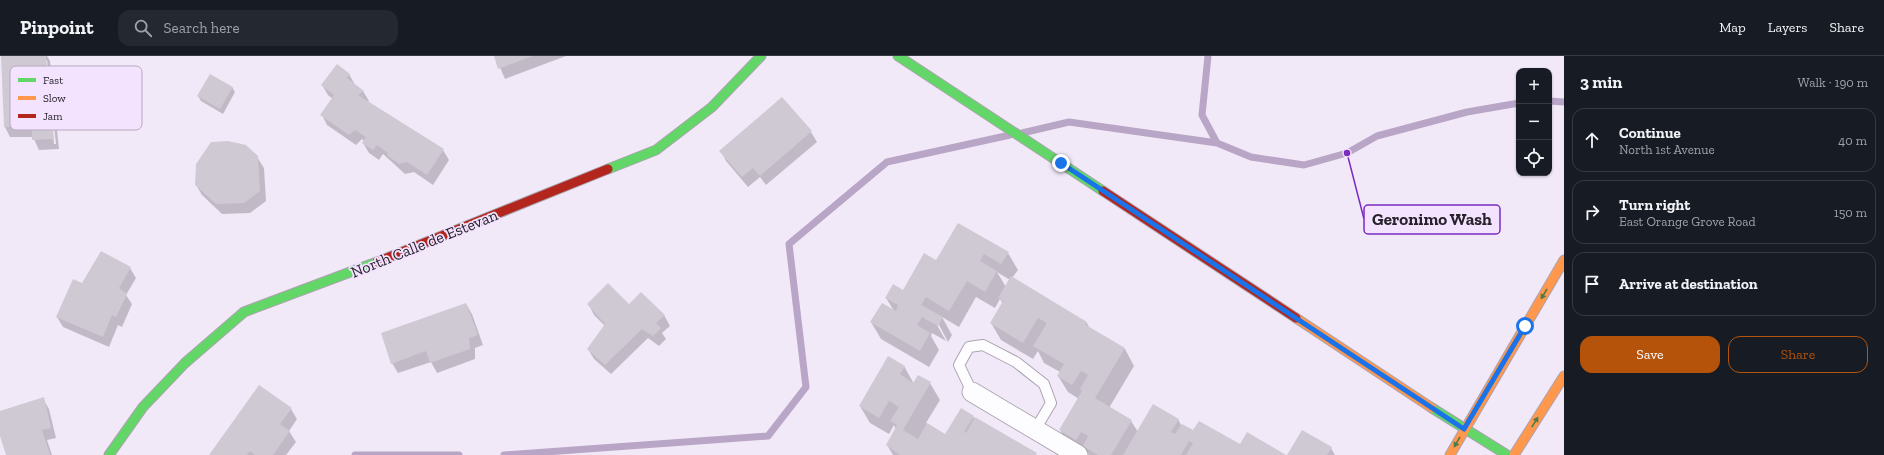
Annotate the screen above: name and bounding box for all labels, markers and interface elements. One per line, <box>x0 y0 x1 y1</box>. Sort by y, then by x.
search box <box>118 10 398 46</box>
text: Pinpoint <box>20 16 94 39</box>
icon: search <box>132 17 154 39</box>
text: Search here <box>164 19 240 37</box>
text: Map <box>1719 19 1746 36</box>
text: Layers <box>1768 19 1807 36</box>
text: Share <box>1829 19 1864 36</box>
legend <box>10 66 142 130</box>
map controls <box>1516 68 1552 176</box>
button: + <box>1516 68 1552 104</box>
text: 3 min <box>1580 72 1622 92</box>
text: Fast <box>43 74 64 87</box>
text: Walk · 190 m <box>1798 75 1868 90</box>
text: Slow <box>43 92 66 105</box>
button: − <box>1516 104 1552 140</box>
text: Jam <box>43 110 63 123</box>
text: Continue <box>1619 124 1681 142</box>
icon: ahead <box>1581 129 1603 151</box>
text: 40 m <box>1838 133 1867 148</box>
button: locate <box>1516 140 1552 176</box>
text: North 1st Avenue <box>1619 142 1715 157</box>
route end <box>1052 154 1070 172</box>
text: Turn right <box>1619 196 1690 214</box>
icon: right <box>1581 201 1603 223</box>
street label: North Calle de Estevan <box>348 205 501 282</box>
callout: Geronimo Wash <box>1364 205 1500 234</box>
text: 150 m <box>1834 205 1867 220</box>
text: Geronimo Wash <box>1372 209 1492 229</box>
text: East Orange Grove Road <box>1619 214 1756 229</box>
icon: arrive <box>1581 273 1603 295</box>
text: Arrive at destination <box>1619 275 1758 293</box>
one-way arrow <box>1541 288 1548 300</box>
route start <box>1516 317 1534 335</box>
button: Save <box>1580 336 1720 373</box>
button: Share <box>1728 336 1868 373</box>
one-way arrow <box>1531 417 1539 427</box>
one-way arrow <box>1453 436 1460 448</box>

